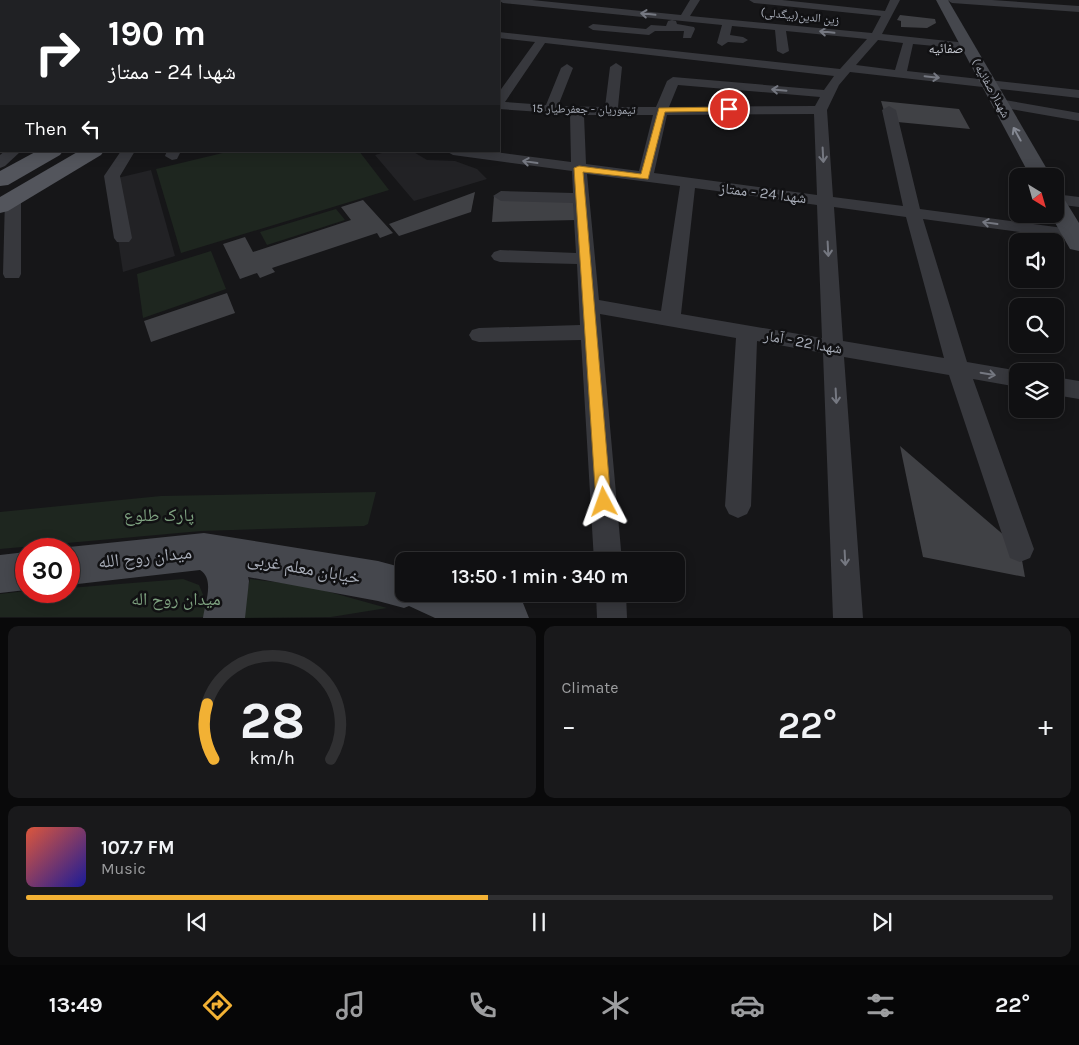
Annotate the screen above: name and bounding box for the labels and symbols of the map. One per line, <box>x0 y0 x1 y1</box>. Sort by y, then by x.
street label: زین الدین(بیگدلی) <box>760 5 840 27</box>
one-way arrow <box>640 9 656 19</box>
one-way arrow <box>820 27 836 36</box>
district label: صفائیه <box>928 40 964 57</box>
street label: شهدا( صفائیه ) <box>969 56 1013 120</box>
one-way arrow <box>924 72 940 82</box>
one-way arrow <box>772 85 788 94</box>
pin <box>708 88 750 130</box>
street label: تیموریان - جعفرطیار 15 <box>532 101 636 117</box>
one-way arrow <box>1012 126 1022 141</box>
one-way arrow <box>818 147 827 163</box>
one-way arrow <box>523 157 539 167</box>
north arrow <box>1009 168 1064 222</box>
street label: شهدا 24 - ممتاز <box>718 179 808 207</box>
one-way arrow <box>983 218 999 228</box>
one-way arrow <box>823 241 832 257</box>
street label: شهدا 22 - آمار <box>761 326 844 358</box>
one-way arrow <box>979 369 995 379</box>
one-way arrow <box>831 387 840 403</box>
position arrow <box>577 475 629 527</box>
park label: پارک طلوع <box>124 504 194 526</box>
speed limit sign: 30 <box>15 538 80 603</box>
street label: میدان روح الله <box>97 541 193 574</box>
street label: خیابان معلم غربی <box>246 547 362 590</box>
one-way arrow <box>840 550 850 566</box>
park label: میدان روح اله <box>131 588 221 611</box>

